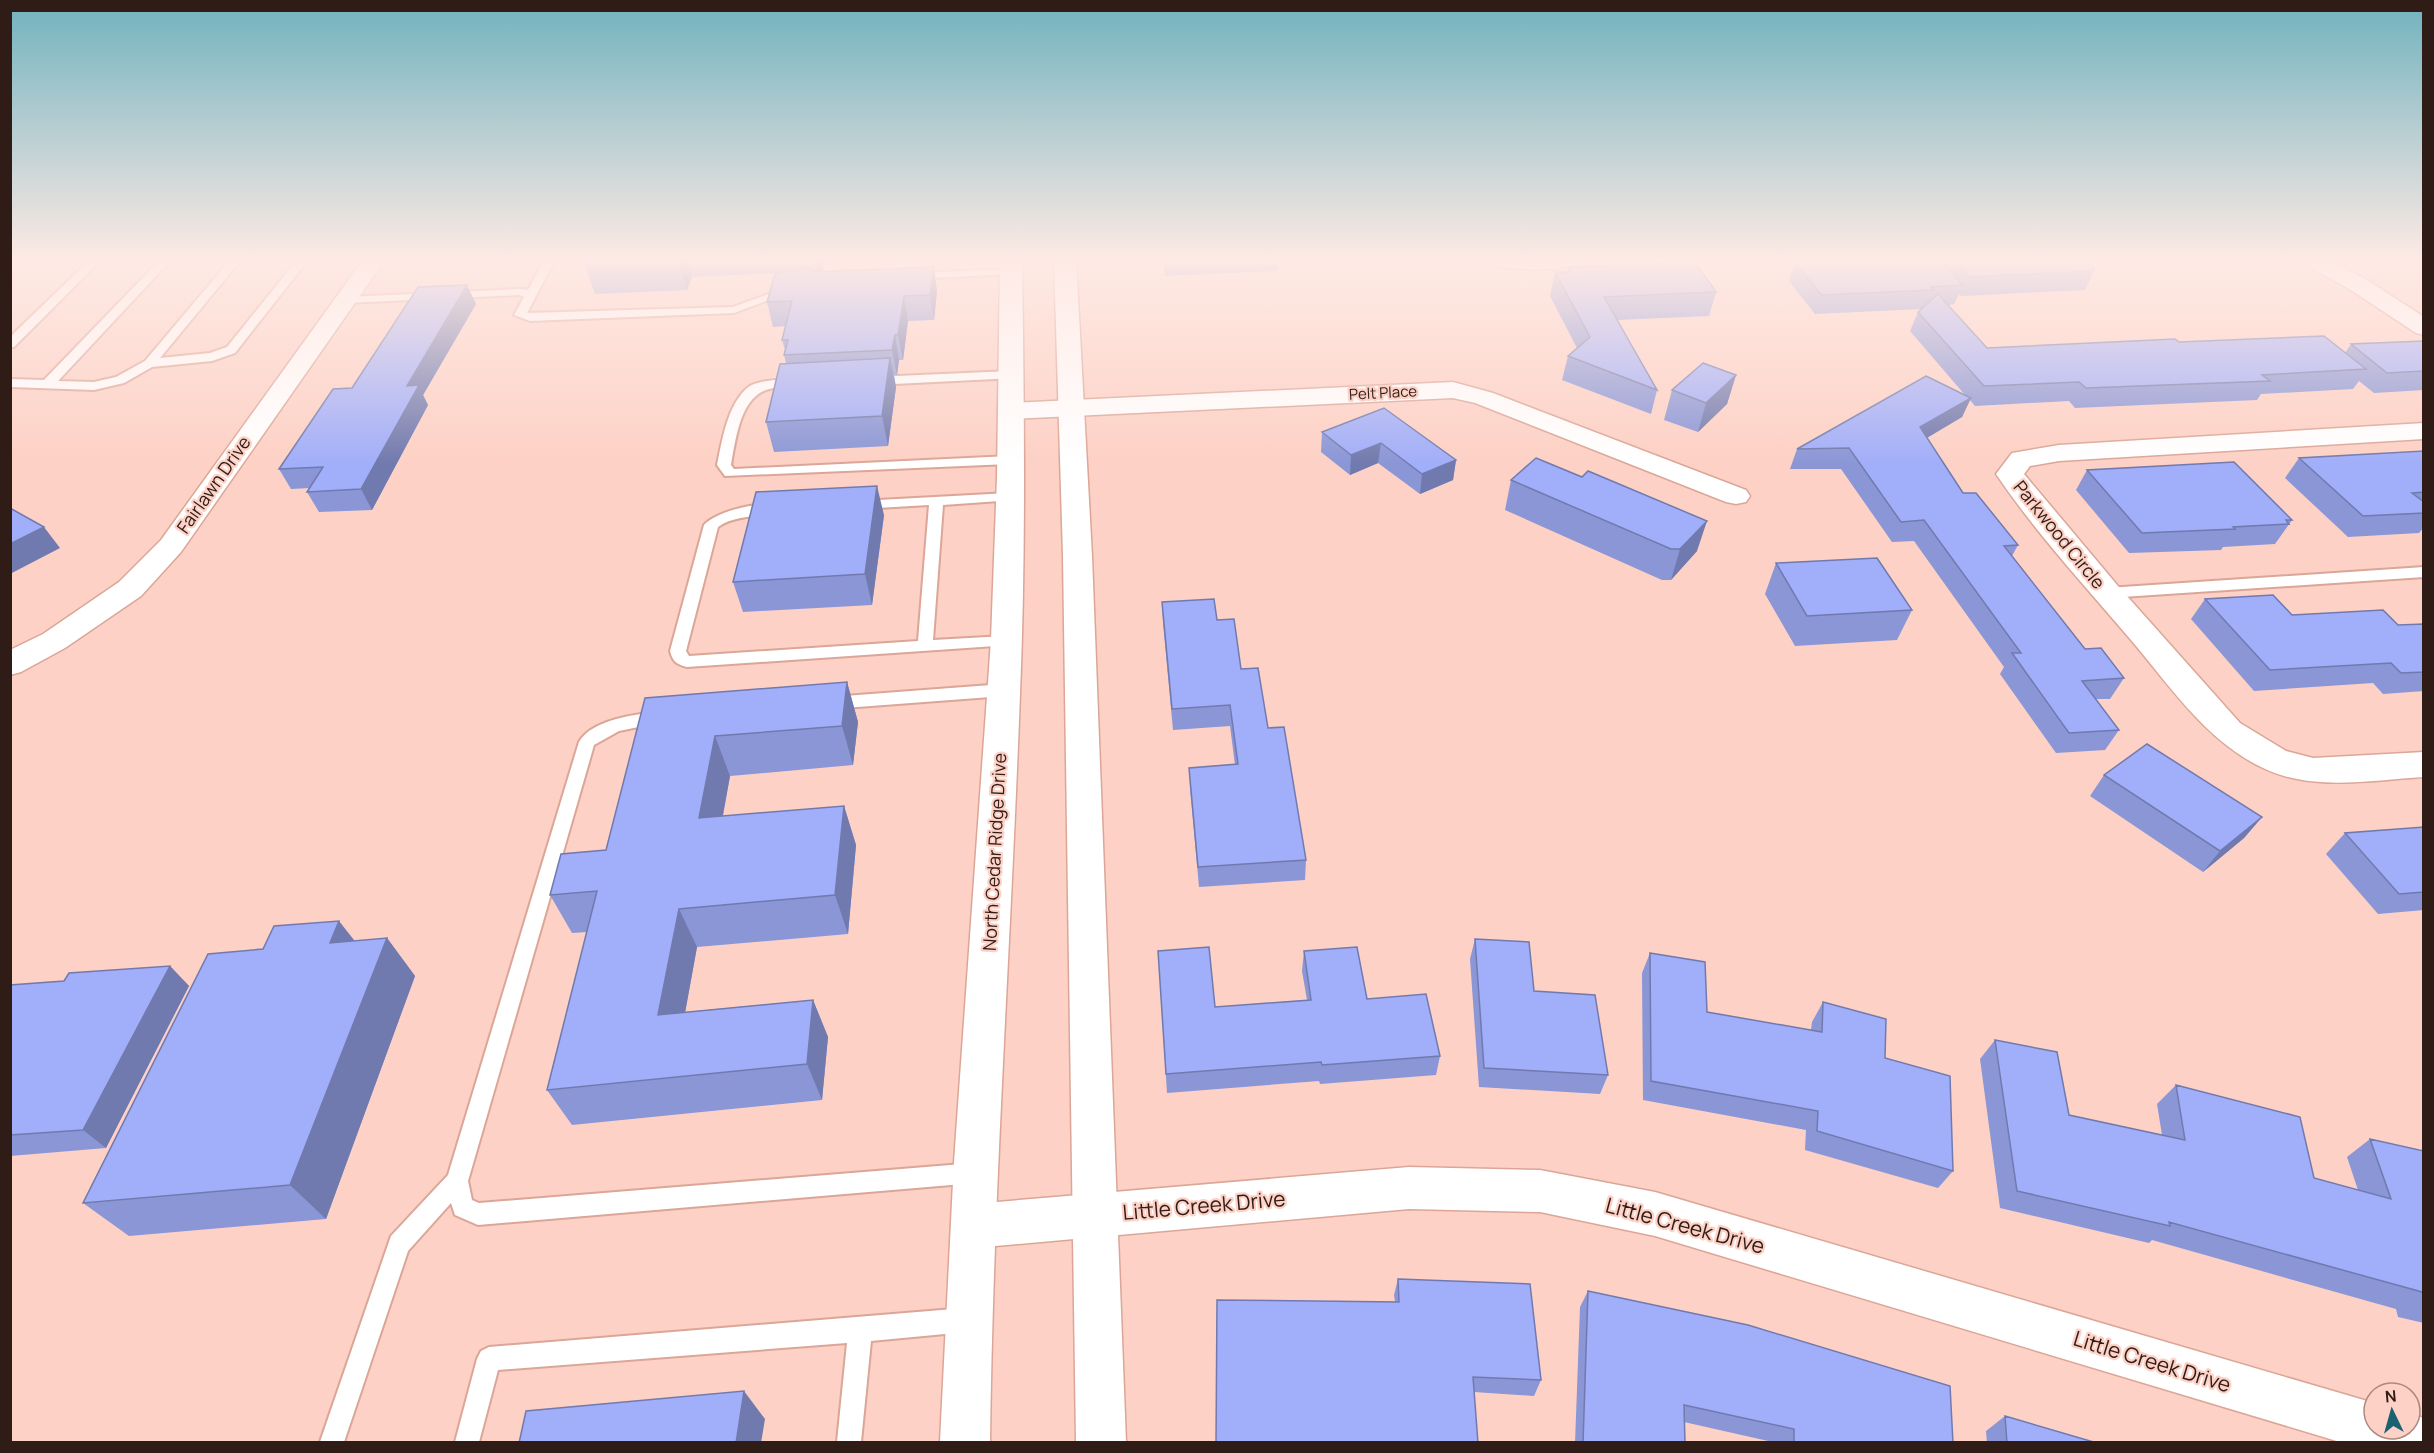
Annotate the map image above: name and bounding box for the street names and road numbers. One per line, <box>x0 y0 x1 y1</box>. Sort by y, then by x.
street label: Pelt Place <box>1348 380 1418 405</box>
street label: Fairlawn Drive <box>171 431 256 538</box>
street label: Parkwood Circle <box>2009 475 2111 593</box>
street label: North Cedar Ridge Drive <box>977 752 1011 952</box>
street label: Little Creek Drive <box>1121 1184 1286 1226</box>
street label: Little Creek Drive <box>1603 1190 1768 1260</box>
street label: Little Creek Drive <box>2070 1324 2234 1398</box>

